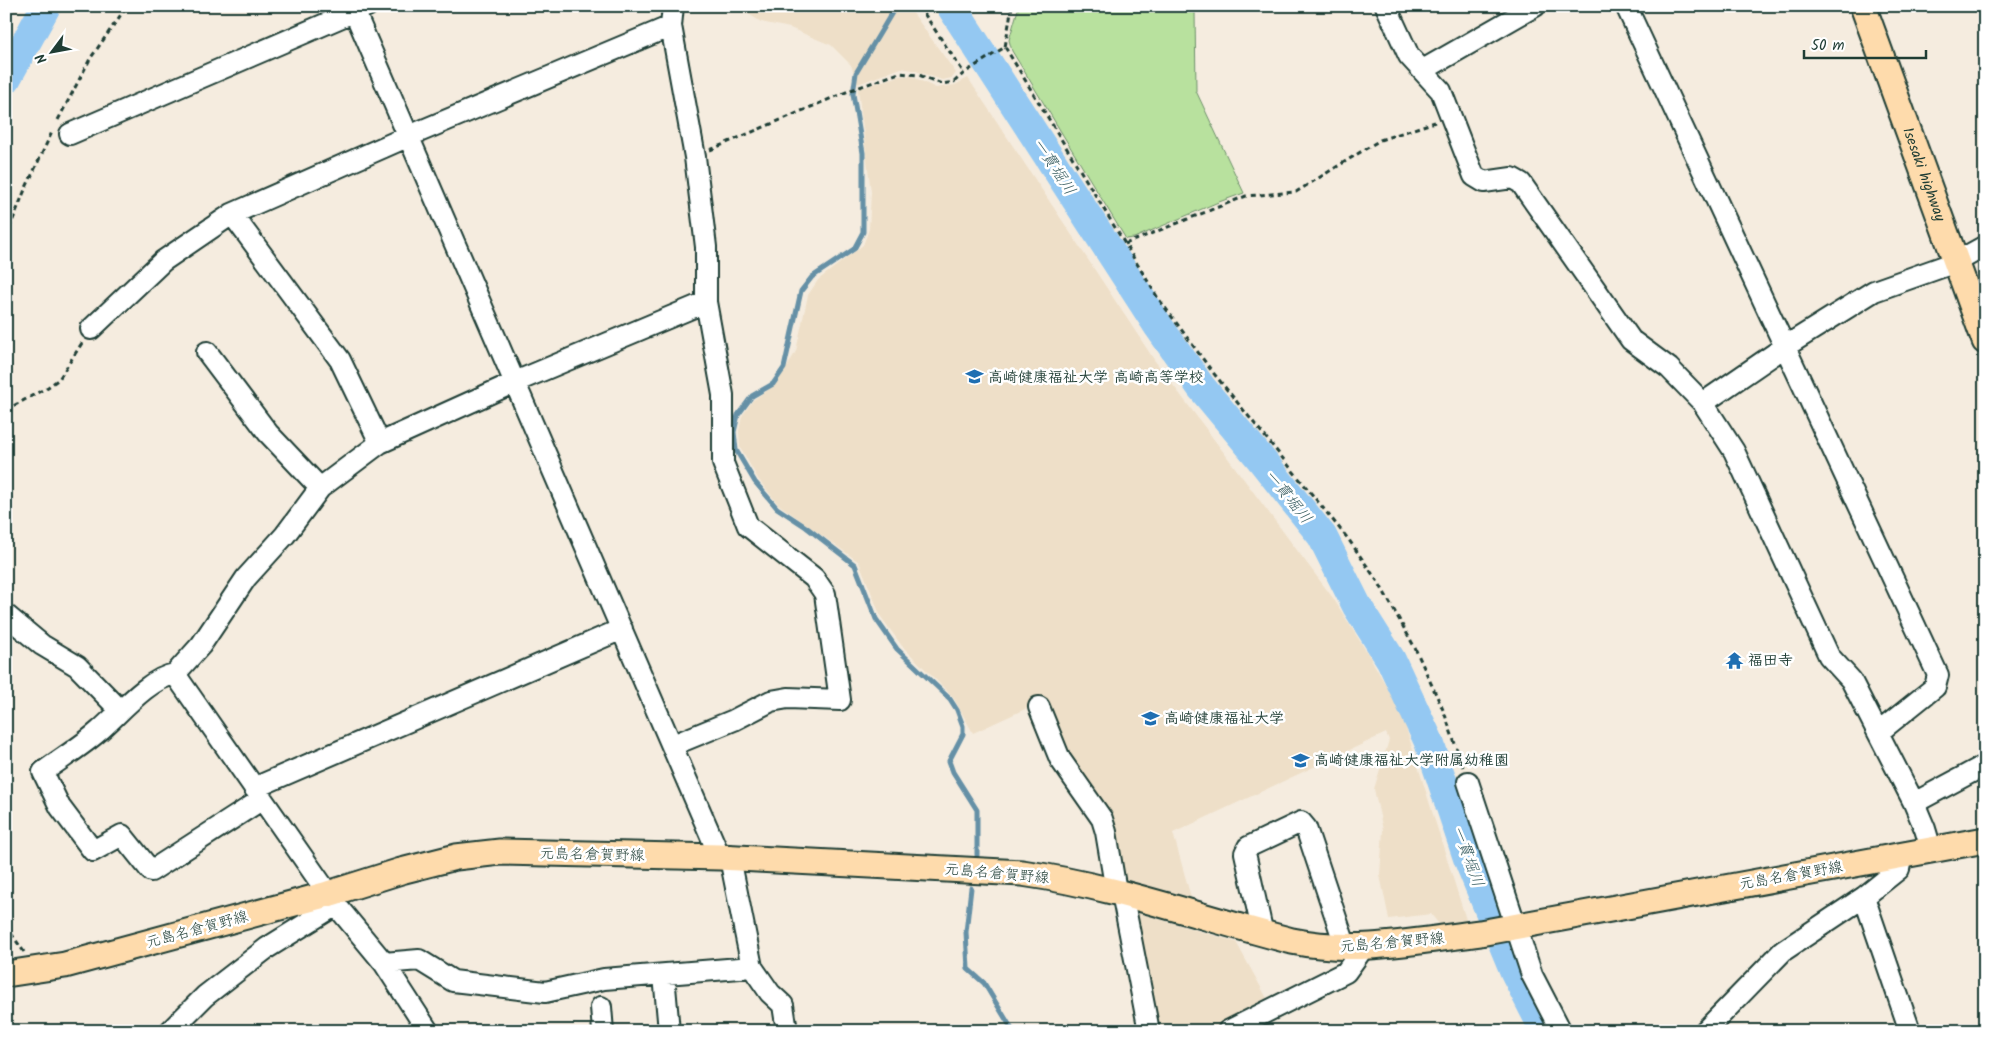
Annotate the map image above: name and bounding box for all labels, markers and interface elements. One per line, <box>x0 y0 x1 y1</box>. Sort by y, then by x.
north arrow <box>28 28 78 78</box>
scale bar <box>1804 28 1926 60</box>
text: 50 m <box>1811 34 1845 58</box>
text: N <box>30 49 53 68</box>
street label: Isesaki highway <box>1895 124 1952 226</box>
water label: 一貫堀川 <box>1026 133 1082 200</box>
place label: 高崎健康福祉大学 高崎高等学校 <box>988 366 1204 390</box>
school or university icon: 高崎健康福祉大学 高崎高等学校 <box>964 367 984 387</box>
water label: 一貫堀川 <box>1258 464 1318 530</box>
place label: 福田寺 <box>1748 649 1793 673</box>
temple icon: 福田寺 <box>1724 650 1744 670</box>
place label: 高崎健康福祉大学 <box>1164 707 1284 731</box>
school or university icon: 高崎健康福祉大学 <box>1140 708 1160 728</box>
place label: 高崎健康福祉大学附属幼稚園 <box>1314 749 1509 773</box>
school or university icon: 高崎健康福祉大学附属幼稚園 <box>1290 750 1310 770</box>
water label: 一貫堀川 <box>1445 822 1490 891</box>
street label: 元島名倉賀野線 <box>539 842 645 868</box>
street label: 元島名倉賀野線 <box>1737 855 1845 897</box>
street label: 元島名倉賀野線 <box>944 857 1050 891</box>
street label: 元島名倉賀野線 <box>143 905 251 955</box>
street label: 元島名倉賀野線 <box>1339 926 1445 960</box>

